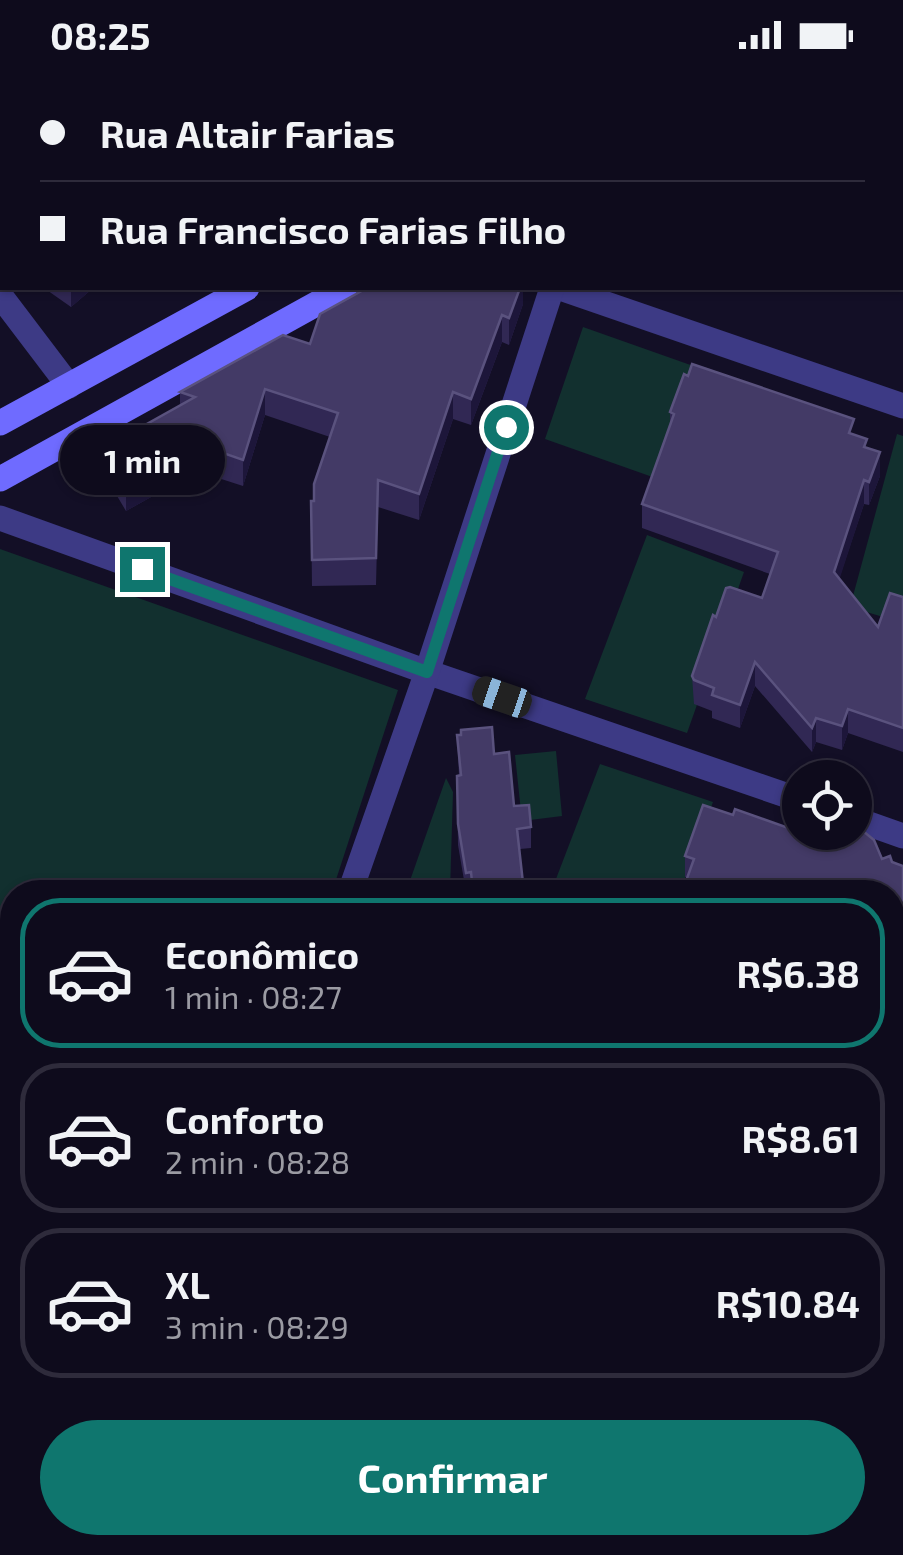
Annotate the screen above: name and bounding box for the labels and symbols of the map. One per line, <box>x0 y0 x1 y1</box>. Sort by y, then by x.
route start <box>484 405 529 450</box>
callout: 1 min <box>59 424 224 494</box>
route end <box>120 547 165 592</box>
car <box>469 673 535 721</box>

